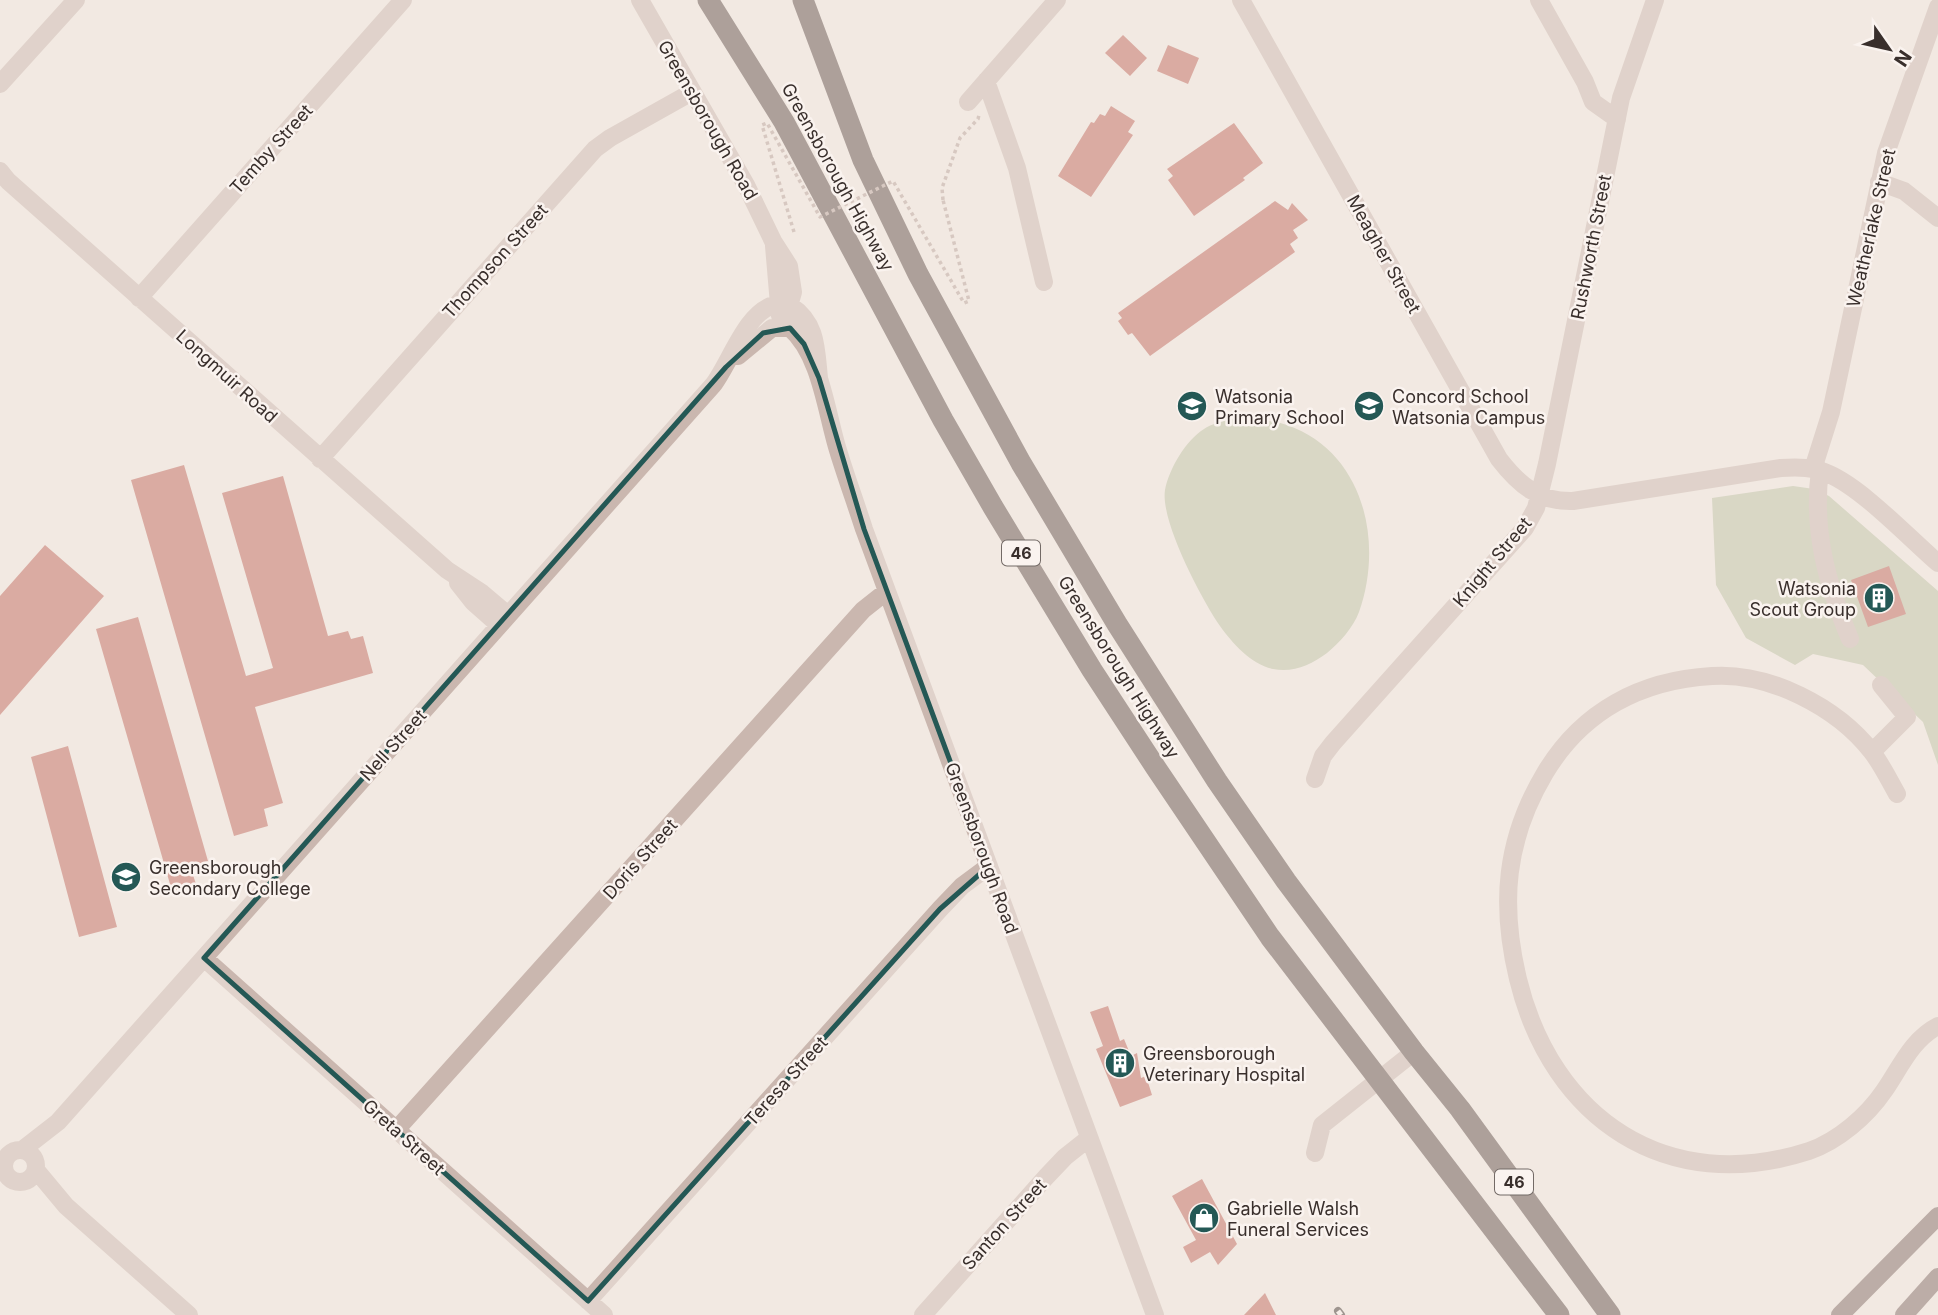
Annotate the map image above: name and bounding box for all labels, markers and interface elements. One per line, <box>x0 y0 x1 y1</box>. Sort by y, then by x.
north arrow <box>1854 14 1924 84</box>
street label: Greensborough Road <box>654 36 762 204</box>
text: N <box>1889 46 1916 71</box>
street label: Greensborough Highway <box>778 79 898 275</box>
street label: Temby Street <box>225 100 317 198</box>
street label: Weatherlake Street <box>1843 147 1899 309</box>
street label: Rushworth Street <box>1567 173 1615 321</box>
street label: Meagher Street <box>1343 191 1425 317</box>
street label: Thompson Street <box>438 199 552 323</box>
street label: Longmuir Road <box>172 325 282 427</box>
place label: Watsonia Primary School <box>1215 386 1344 428</box>
place label: Concord School Watsonia Campus <box>1392 386 1545 428</box>
school or university icon: Watsonia Primary School <box>1175 389 1209 423</box>
school or university icon: Concord School Watsonia Campus <box>1352 389 1386 423</box>
street label: Knight Street <box>1448 513 1536 611</box>
road number: 46 <box>1002 540 1040 566</box>
street label: Greensborough Highway <box>1054 572 1184 762</box>
place label: Watsonia Scout Group <box>1749 578 1856 620</box>
building icon: Watsonia Scout Group <box>1862 581 1896 615</box>
street label: Nell Street <box>356 705 431 785</box>
street label: Greensborough Road <box>941 759 1023 937</box>
street label: Doris Street <box>599 815 682 903</box>
place label: Greensborough Secondary College <box>149 857 311 899</box>
school or university icon: Greensborough Secondary College <box>109 860 143 894</box>
street label: Teresa Street <box>740 1032 832 1130</box>
place label: Greensborough Veterinary Hospital <box>1143 1043 1305 1085</box>
building icon: Greensborough Veterinary Hospital <box>1103 1046 1137 1080</box>
street label: Greta Street <box>359 1095 449 1179</box>
road number: 46 <box>1495 1170 1533 1194</box>
street label: Santon Street <box>958 1174 1050 1274</box>
place label: Gabrielle Walsh Funeral Services <box>1227 1198 1369 1240</box>
shop icon: Gabrielle Walsh Funeral Services <box>1187 1201 1221 1235</box>

